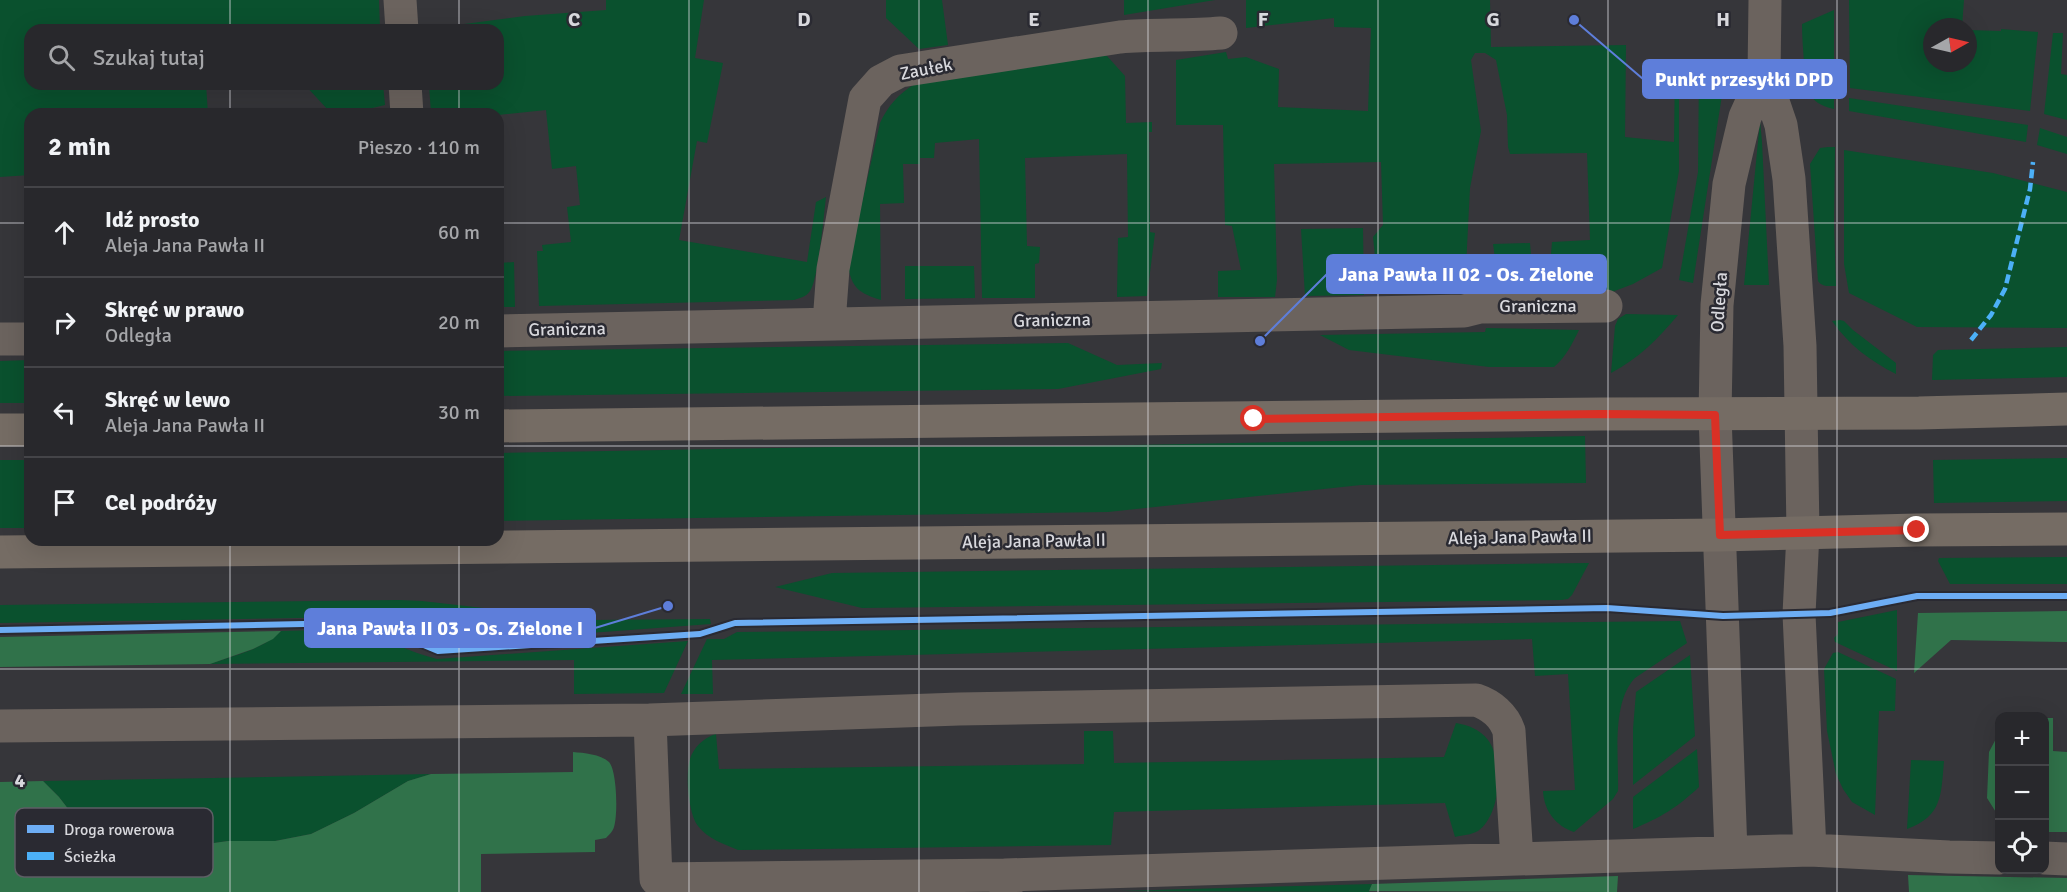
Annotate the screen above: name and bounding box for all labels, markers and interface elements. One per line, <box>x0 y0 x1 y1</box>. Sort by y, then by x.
text: C <box>568 7 580 32</box>
text: D <box>797 7 811 32</box>
text: E <box>1028 7 1040 32</box>
text: F <box>1258 7 1269 32</box>
text: G <box>1486 7 1500 32</box>
text: H <box>1716 7 1730 32</box>
north arrow <box>1923 18 1977 72</box>
search box <box>24 24 504 90</box>
icon: search <box>45 41 78 74</box>
text: Szukaj tutaj <box>93 44 205 71</box>
street label: Zaułek <box>898 53 954 85</box>
callout: Punkt przesyłki DPD <box>1643 60 1846 98</box>
text: Punkt przesyłki DPD <box>1655 67 1833 92</box>
text: 2 min <box>48 131 111 163</box>
text: Pieszo · 110 m <box>358 135 480 160</box>
text: Idź prosto <box>105 206 200 233</box>
icon: ahead <box>48 216 81 249</box>
text: 60 m <box>438 220 480 245</box>
text: Aleja Jana Pawła II <box>105 233 265 258</box>
callout: Jana Pawła II 02 - Os. Zielone <box>1327 255 1606 293</box>
text: Jana Pawła II 02 - Os. Zielone <box>1338 262 1594 287</box>
street label: Odległa <box>1706 271 1732 333</box>
street label: Graniczna <box>1499 295 1577 317</box>
text: Skręć w prawo <box>105 296 244 323</box>
icon: right <box>48 306 81 339</box>
street label: Graniczna <box>1013 308 1091 332</box>
text: 20 m <box>438 310 480 335</box>
street label: Graniczna <box>528 317 606 341</box>
text: Odległa <box>105 323 172 348</box>
text: Skręć w lewo <box>105 386 230 413</box>
icon: left <box>48 396 81 429</box>
text: 30 m <box>438 400 480 425</box>
route start <box>1240 405 1266 431</box>
text: Aleja Jana Pawła II <box>105 413 265 438</box>
icon: arrive <box>48 486 81 519</box>
text: Cel podróży <box>105 489 217 516</box>
route end <box>1903 516 1929 542</box>
street label: Aleja Jana Pawła II <box>1448 525 1592 549</box>
street label: Aleja Jana Pawła II <box>962 529 1106 553</box>
callout: Jana Pawła II 03 - Os. Zielone I <box>305 609 595 647</box>
text: Jana Pawła II 03 - Os. Zielone I <box>317 616 583 641</box>
map controls <box>1995 712 2049 874</box>
button: + <box>1995 712 2049 766</box>
button: − <box>1995 766 2049 820</box>
text: 4 <box>15 768 26 793</box>
legend <box>15 808 213 877</box>
text: Droga rowerowa <box>64 820 175 840</box>
button: locate <box>1995 820 2049 874</box>
text: Ścieżka <box>64 847 116 867</box>

